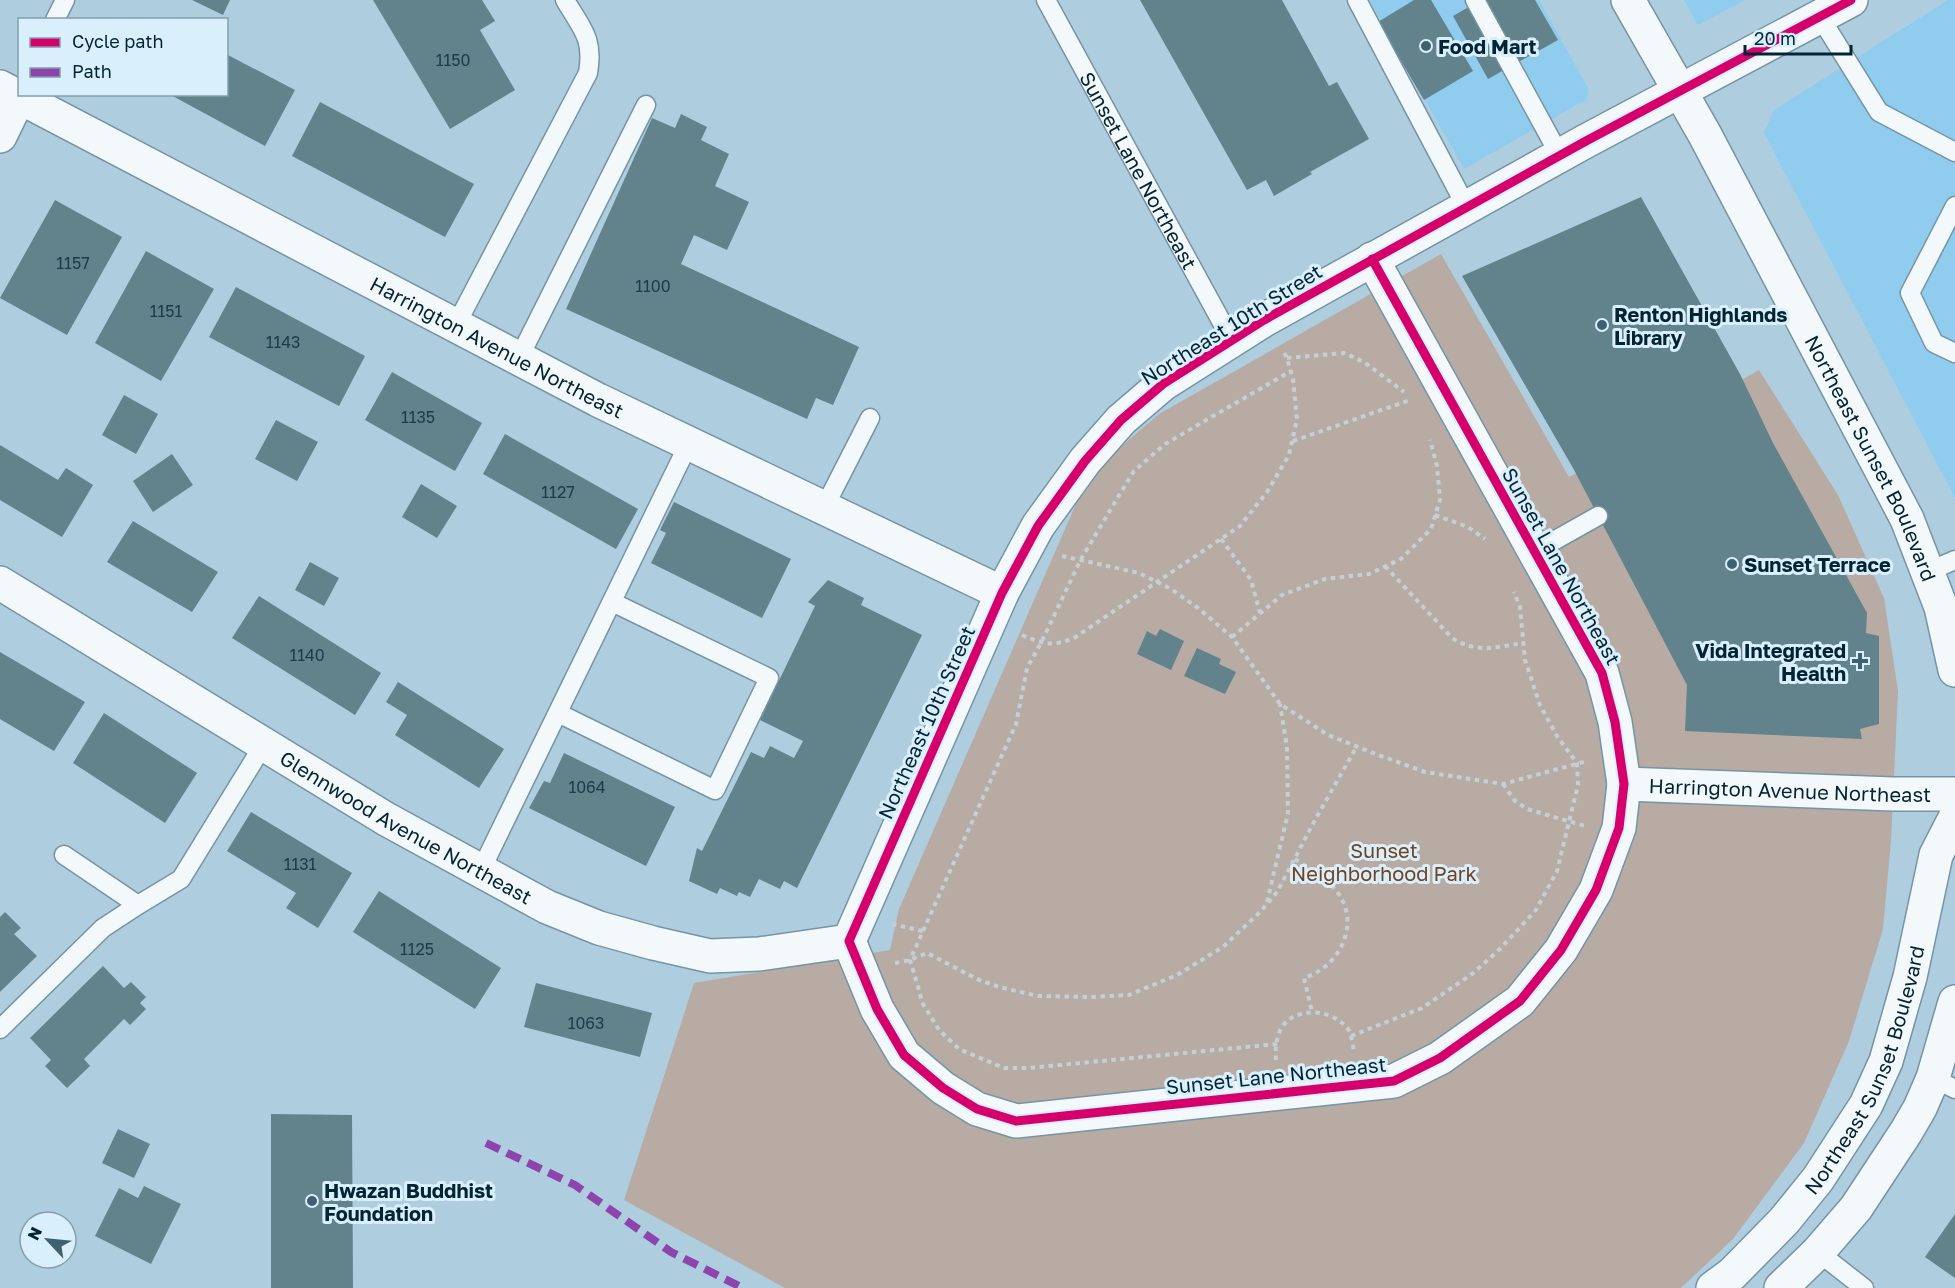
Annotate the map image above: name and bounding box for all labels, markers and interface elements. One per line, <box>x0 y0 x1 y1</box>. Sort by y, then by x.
legend <box>18 18 228 96</box>
scale bar <box>1745 18 1852 56</box>
text: 20 m <box>1754 27 1796 49</box>
text: Cycle path <box>72 30 164 52</box>
place label: Food Mart <box>1438 34 1537 58</box>
marker: Food Mart <box>1419 39 1433 53</box>
house number: 1150 <box>436 50 470 70</box>
text: Path <box>72 60 112 82</box>
street label: Sunset Lane Northeast <box>1075 67 1202 273</box>
house number: 1157 <box>56 253 90 273</box>
street label: Northeast 10th Street <box>1136 258 1326 390</box>
street label: Harrington Avenue Northeast <box>366 271 628 423</box>
house number: 1100 <box>635 276 671 296</box>
house number: 1151 <box>150 301 183 321</box>
place label: Renton Highlands Library <box>1614 302 1788 349</box>
marker: Renton Highlands Library <box>1595 318 1609 332</box>
street label: Northeast Sunset Boulevard <box>1800 331 1942 584</box>
house number: 1143 <box>266 332 300 352</box>
house number: 1135 <box>401 407 435 427</box>
street label: Sunset Lane Northeast <box>1498 463 1626 669</box>
house number: 1127 <box>541 482 575 502</box>
place label: Sunset Terrace <box>1744 552 1891 576</box>
marker: Sunset Terrace <box>1725 557 1739 571</box>
street label: Northeast 10th Street <box>873 622 979 822</box>
place label: Vida Integrated Health <box>1695 638 1846 685</box>
house number: 1140 <box>289 645 325 665</box>
marker: Vida Integrated Health <box>1851 652 1869 670</box>
street label: Glennwood Avenue Northeast <box>276 745 536 909</box>
street label: Harrington Avenue Northeast <box>1648 773 1931 806</box>
house number: 1064 <box>568 777 606 797</box>
park label: Sunset Neighborhood Park <box>1291 838 1477 885</box>
house number: 1131 <box>284 854 317 874</box>
house number: 1125 <box>400 939 434 959</box>
street label: Northeast Sunset Boulevard <box>1799 943 1928 1199</box>
house number: 1063 <box>568 1013 604 1033</box>
street label: Sunset Lane Northeast <box>1165 1051 1387 1099</box>
place label: Hwazan Buddhist Foundation <box>324 1178 493 1225</box>
marker: Hwazan Buddhist Foundation <box>305 1194 319 1208</box>
north arrow <box>18 1210 78 1270</box>
text: N <box>23 1224 46 1243</box>

